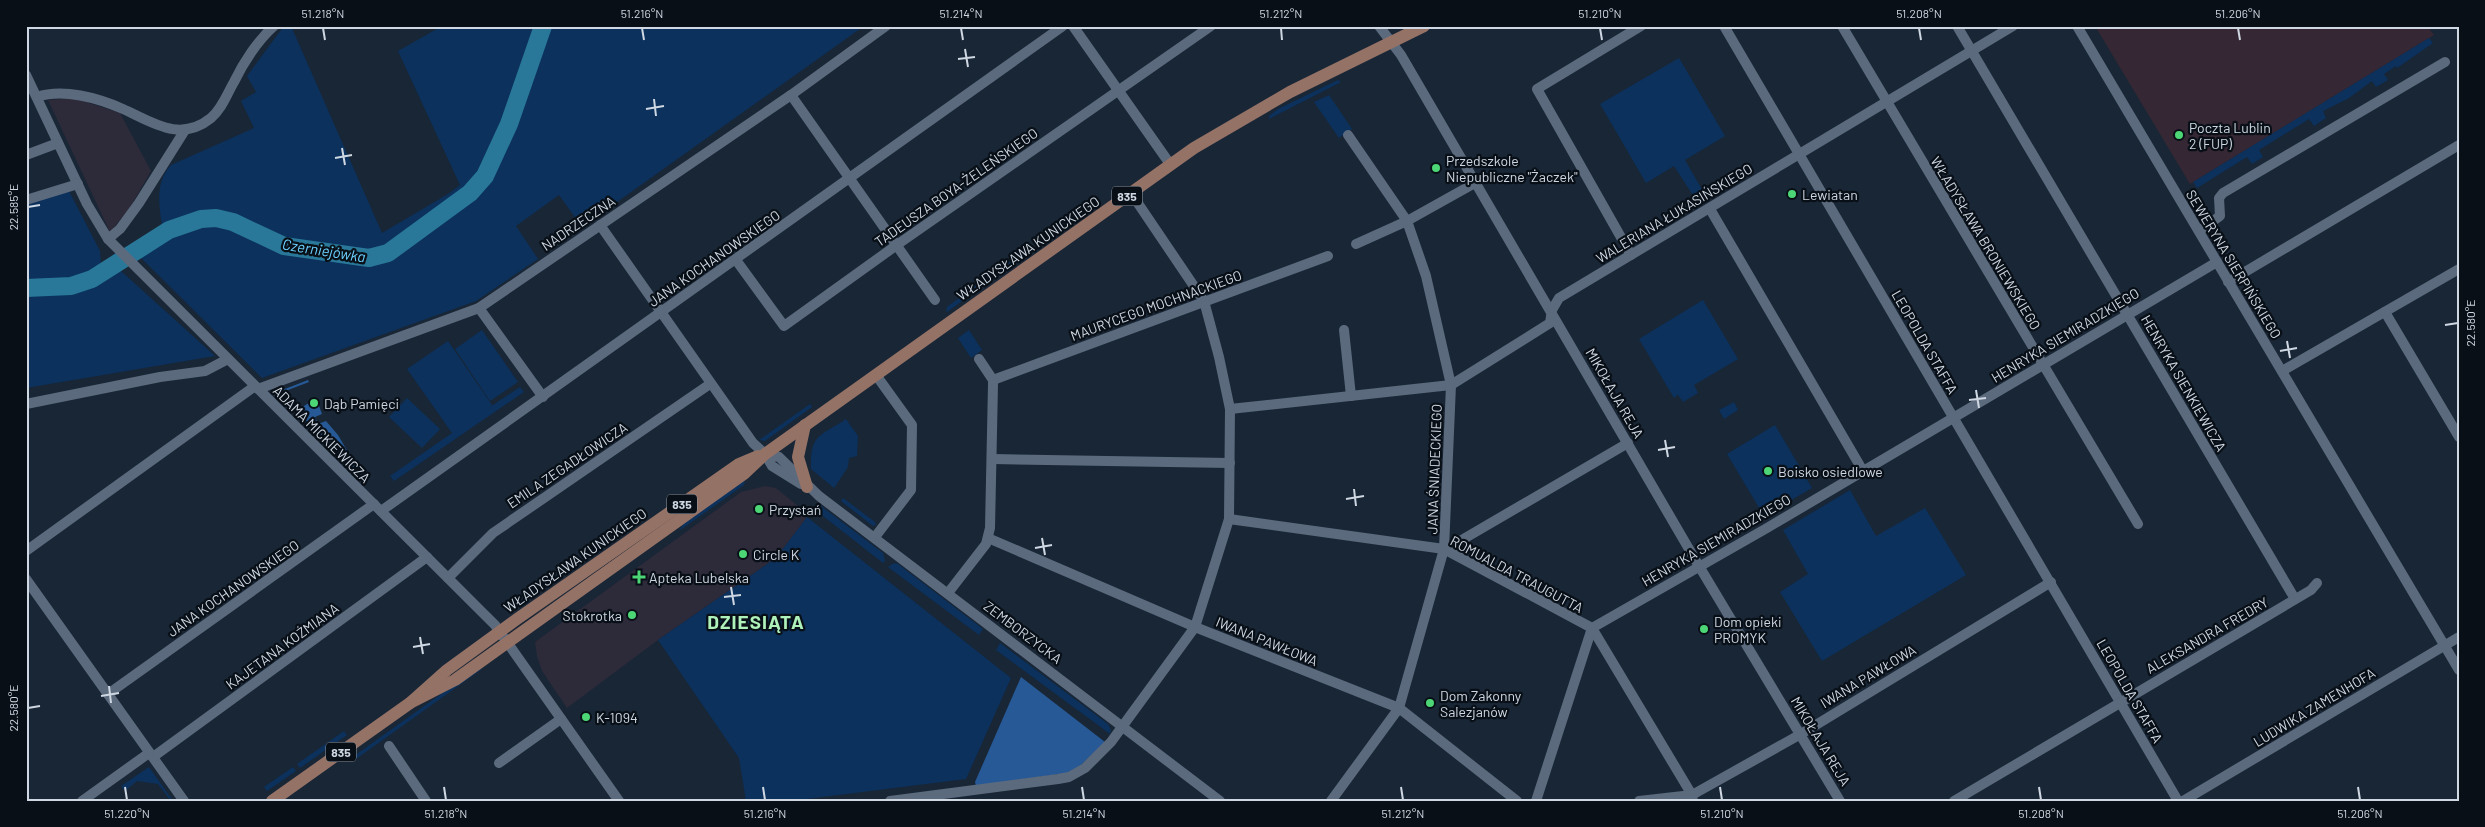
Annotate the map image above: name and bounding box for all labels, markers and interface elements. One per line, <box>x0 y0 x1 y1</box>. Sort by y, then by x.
text: 51.218°N <box>302 6 344 20</box>
text: 51.216°N <box>621 6 663 20</box>
text: 51.214°N <box>939 6 983 20</box>
text: 51.212°N <box>1260 6 1302 20</box>
text: 51.210°N <box>1578 6 1622 20</box>
text: 51.208°N <box>1896 6 1942 20</box>
text: 51.206°N <box>2215 6 2261 20</box>
place label: Poczta Lublin 2 (FUP) <box>2189 119 2271 152</box>
street label: TADEUSZA BOYA-ŻELEŃSKIEGO <box>871 124 1041 250</box>
marker: Poczta Lublin 2 (FUP) <box>2173 129 2185 141</box>
place label: Przedszkole Niepubliczne "Żaczek" <box>1446 152 1578 185</box>
street label: WŁADYSŁAWA BRONIEWSKIEGO <box>1927 153 2045 333</box>
street label: WALERIANA ŁUKASIŃSKIEGO <box>1593 160 1755 266</box>
marker: Przedszkole Niepubliczne "Żaczek" <box>1430 162 1442 174</box>
text: 22.585°E <box>6 184 20 230</box>
place label: Lewiatan <box>1802 186 1858 203</box>
street label: SEWERYNA SIERPIŃSKIEGO <box>2183 186 2285 342</box>
road number: 835 <box>1112 187 1142 206</box>
marker: Lewiatan <box>1786 188 1798 200</box>
street label: NADRZECZNA <box>538 192 619 254</box>
street label: WŁADYSŁAWA KUNICKIEGO <box>953 192 1103 304</box>
street label: JANA KOCHANOWSKIEGO <box>645 206 783 310</box>
water label: Czerniejówka <box>281 235 367 265</box>
street label: MAURYCEGO MOCHNACKIEGO <box>1068 266 1244 344</box>
street label: HENRYKA SIEMIRADZKIEGO <box>1988 284 2142 386</box>
street label: LEOPOLDA STAFFA <box>1888 287 1962 397</box>
text: 22.580°E <box>2463 299 2477 347</box>
street label: HENRYKA SIENKIEWICZA <box>2138 312 2230 455</box>
street label: MIKOŁAJA REJA <box>1582 345 1648 442</box>
street label: ADAMA MICKIEWICZA <box>270 382 374 486</box>
place label: Dąb Pamięci <box>324 395 399 412</box>
marker: Dąb Pamięci <box>308 397 320 409</box>
street label: JANA ŚNIADECKIEGO <box>1423 403 1445 535</box>
street label: EMILA ZEGADŁOWICZA <box>504 418 631 512</box>
place label: Boisko osiedlowe <box>1778 463 1883 480</box>
marker: Boisko osiedlowe <box>1762 465 1774 477</box>
street label: HENRYKA SIEMIRADZKIEGO <box>1638 490 1794 590</box>
road number: 835 <box>667 494 697 514</box>
place label: Przystań <box>769 501 821 518</box>
marker: Przystań <box>753 503 765 515</box>
street label: WŁADYSŁAWA KUNICKIEGO <box>500 504 650 616</box>
street label: ROMUALDA TRAUGUTTA <box>1448 532 1587 616</box>
street label: JANA KOCHANOWSKIEGO <box>164 536 302 640</box>
place label: Circle K <box>753 546 800 563</box>
marker: Circle K <box>737 548 749 560</box>
place label: Apteka Lubelska <box>649 569 749 586</box>
marker: Apteka Lubelska <box>633 571 645 583</box>
street label: ALEKSANDRA FREDRY <box>2143 593 2271 677</box>
street label: ZEMBORZYCKA <box>981 597 1066 667</box>
street label: KAJETANA KOŹMIANA <box>222 599 342 693</box>
place label: Stokrotka <box>563 607 622 624</box>
marker: Stokrotka <box>626 609 638 621</box>
district label: DZIESIĄTA <box>707 610 805 633</box>
street label: IWANA PAWŁOWA <box>1214 613 1321 669</box>
place label: Dom opieki PROMYK <box>1714 613 1782 646</box>
marker: Dom opieki PROMYK <box>1698 623 1710 635</box>
street label: LEOPOLDA STAFFA <box>2093 636 2167 746</box>
street label: IWANA PAWŁOWA <box>1817 641 1919 711</box>
street label: LUDWIKA ZAMENHOFA <box>2250 664 2378 750</box>
text: 22.580°E <box>6 684 20 732</box>
place label: Dom Zakonny Salezjanów <box>1440 687 1522 720</box>
street label: MIKOŁAJA REJA <box>1788 693 1855 789</box>
marker: Dom Zakonny Salezjanów <box>1424 697 1436 709</box>
place label: K-1094 <box>596 709 638 726</box>
marker: K-1094 <box>580 711 592 723</box>
road number: 835 <box>326 742 356 762</box>
text: 51.220°N <box>104 806 150 820</box>
text: 51.218°N <box>425 806 467 820</box>
text: 51.216°N <box>744 806 786 820</box>
text: 51.214°N <box>1062 806 1106 820</box>
text: 51.212°N <box>1382 806 1424 820</box>
text: 51.210°N <box>1700 806 1744 820</box>
text: 51.208°N <box>2018 806 2064 820</box>
text: 51.206°N <box>2337 806 2383 820</box>

